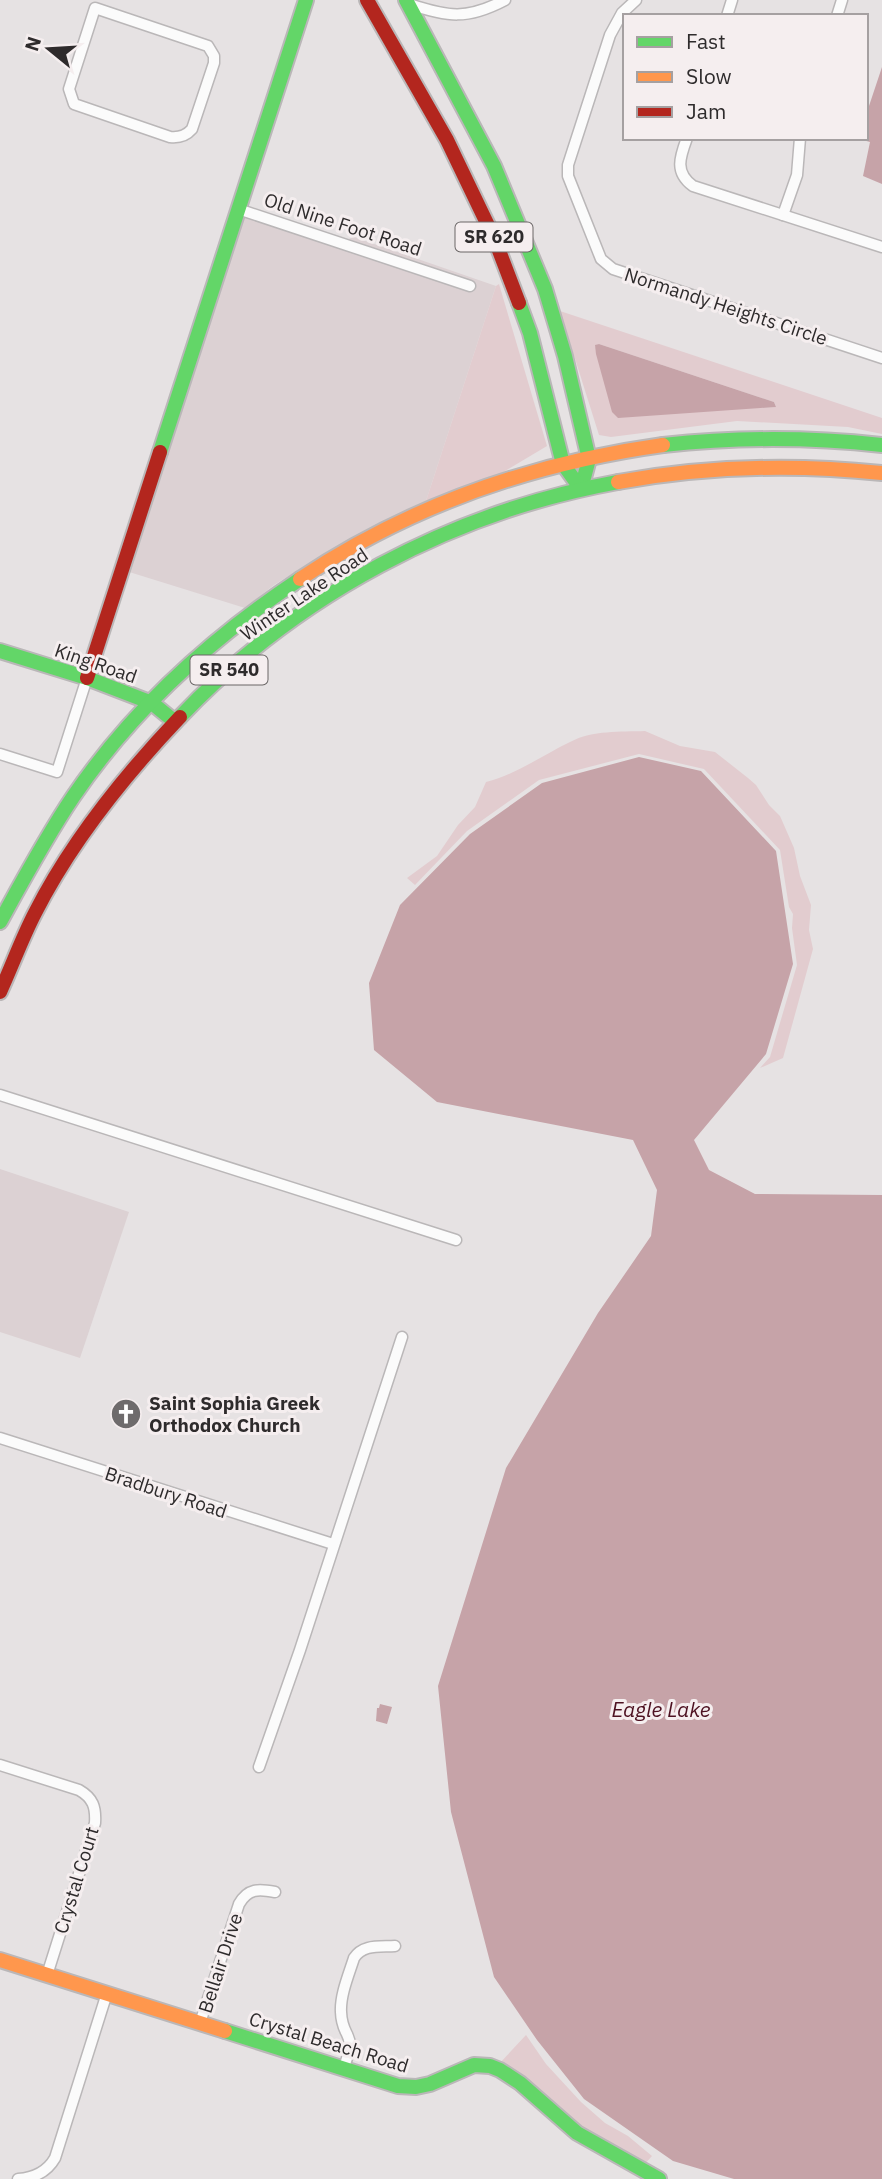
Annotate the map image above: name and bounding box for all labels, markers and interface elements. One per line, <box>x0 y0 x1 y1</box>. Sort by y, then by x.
north arrow <box>14 14 84 84</box>
legend <box>623 14 868 140</box>
text: Fast <box>686 27 726 55</box>
text: N <box>19 33 46 54</box>
text: Slow <box>686 62 732 90</box>
text: Jam <box>686 97 726 125</box>
street label: Old Nine Foot Road <box>261 187 425 261</box>
road number: SR 620 <box>456 222 532 251</box>
street label: Normandy Heights Circle <box>621 262 831 350</box>
street label: Winter Lake Road <box>236 542 372 646</box>
street label: King Road <box>52 638 140 688</box>
road number: SR 540 <box>190 656 268 684</box>
place label: Saint Sophia Greek Orthodox Church <box>149 1391 320 1437</box>
church icon: Saint Sophia Greek Orthodox Church <box>109 1397 143 1431</box>
street label: Bradbury Road <box>102 1461 230 1523</box>
water label: Eagle Lake <box>611 1695 711 1723</box>
street label: Crystal Court <box>48 1823 104 1937</box>
street label: Bellair Drive <box>193 1910 247 2016</box>
street label: Crystal Beach Road <box>246 2006 412 2078</box>

